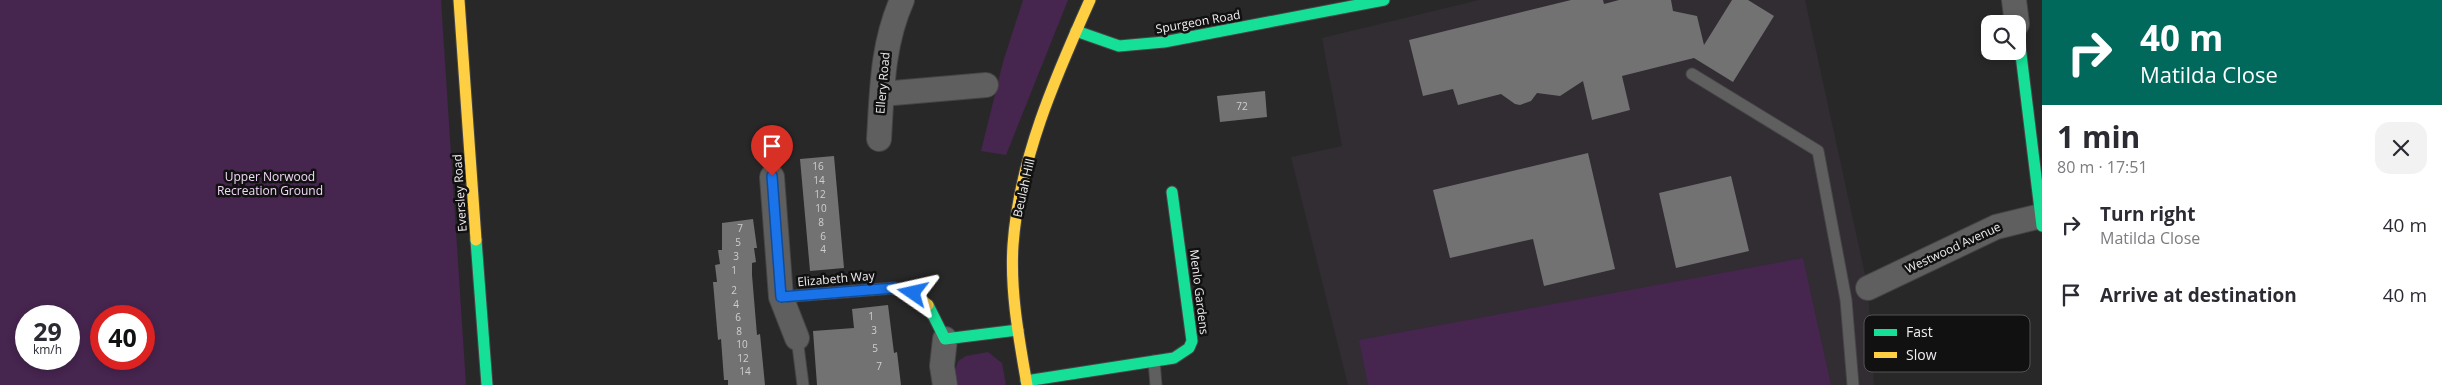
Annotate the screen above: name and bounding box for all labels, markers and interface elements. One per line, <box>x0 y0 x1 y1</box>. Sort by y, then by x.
street label: Spurgeon Road <box>1154 6 1242 37</box>
text: 40 m <box>2140 14 2223 61</box>
map controls <box>1981 15 2026 60</box>
button: search <box>1981 15 2026 60</box>
icon: right <box>2057 20 2122 85</box>
street label: Ellery Road <box>871 51 894 115</box>
text: Matilda Close <box>2140 59 2278 89</box>
house number: 72 <box>1236 99 1248 113</box>
text: 1 min <box>2057 116 2140 157</box>
button: close <box>2375 122 2427 174</box>
pin <box>751 125 793 176</box>
icon: arrive <box>758 132 786 160</box>
street label: Eversley Road <box>448 154 471 232</box>
text: 80 m · 17:51 <box>2057 156 2148 178</box>
street label: Beulah Hill <box>1008 157 1039 219</box>
house number: 16 <box>812 159 824 173</box>
park label: Upper Norwood Recreation Ground <box>217 168 323 199</box>
house number: 14 <box>813 173 825 187</box>
house number: 12 <box>814 187 826 201</box>
house number: 10 <box>815 201 827 215</box>
text: Turn right <box>2100 201 2195 227</box>
icon: right <box>2057 211 2085 239</box>
text: 40 m <box>2383 212 2427 238</box>
house number: 8 <box>818 215 824 229</box>
street label: Westwood Avenue <box>1902 218 2004 277</box>
house number: 7 <box>737 221 743 235</box>
text: Matilda Close <box>2100 227 2200 249</box>
house number: 6 <box>820 229 826 243</box>
house number: 5 <box>735 235 741 249</box>
house number: 4 <box>820 242 826 256</box>
street label: Menlo Gardens <box>1186 248 1213 336</box>
house number: 3 <box>733 249 739 263</box>
house number: 1 <box>731 263 737 277</box>
position arrow <box>886 266 938 318</box>
street label: Elizabeth Way <box>797 267 876 290</box>
icon: arrive <box>2057 281 2085 309</box>
text: Arrive at destination <box>2100 282 2297 308</box>
text: 40 m <box>2383 282 2427 308</box>
house number: 2 <box>731 283 737 297</box>
house number: 4 <box>733 297 739 311</box>
speed limit sign: 40 <box>90 305 155 370</box>
house number: 1 <box>868 309 874 323</box>
house number: 6 <box>735 310 741 324</box>
text: 29 <box>33 314 62 348</box>
legend <box>1864 315 2030 372</box>
text: Fast <box>1906 322 1933 341</box>
house number: 3 <box>871 323 877 337</box>
house number: 8 <box>736 324 742 338</box>
house number: 10 <box>736 337 748 351</box>
text: km/h <box>33 341 62 358</box>
house number: 5 <box>872 341 878 355</box>
text: Slow <box>1906 345 1937 364</box>
house number: 12 <box>737 351 749 365</box>
house number: 7 <box>876 359 882 373</box>
house number: 14 <box>739 364 751 378</box>

